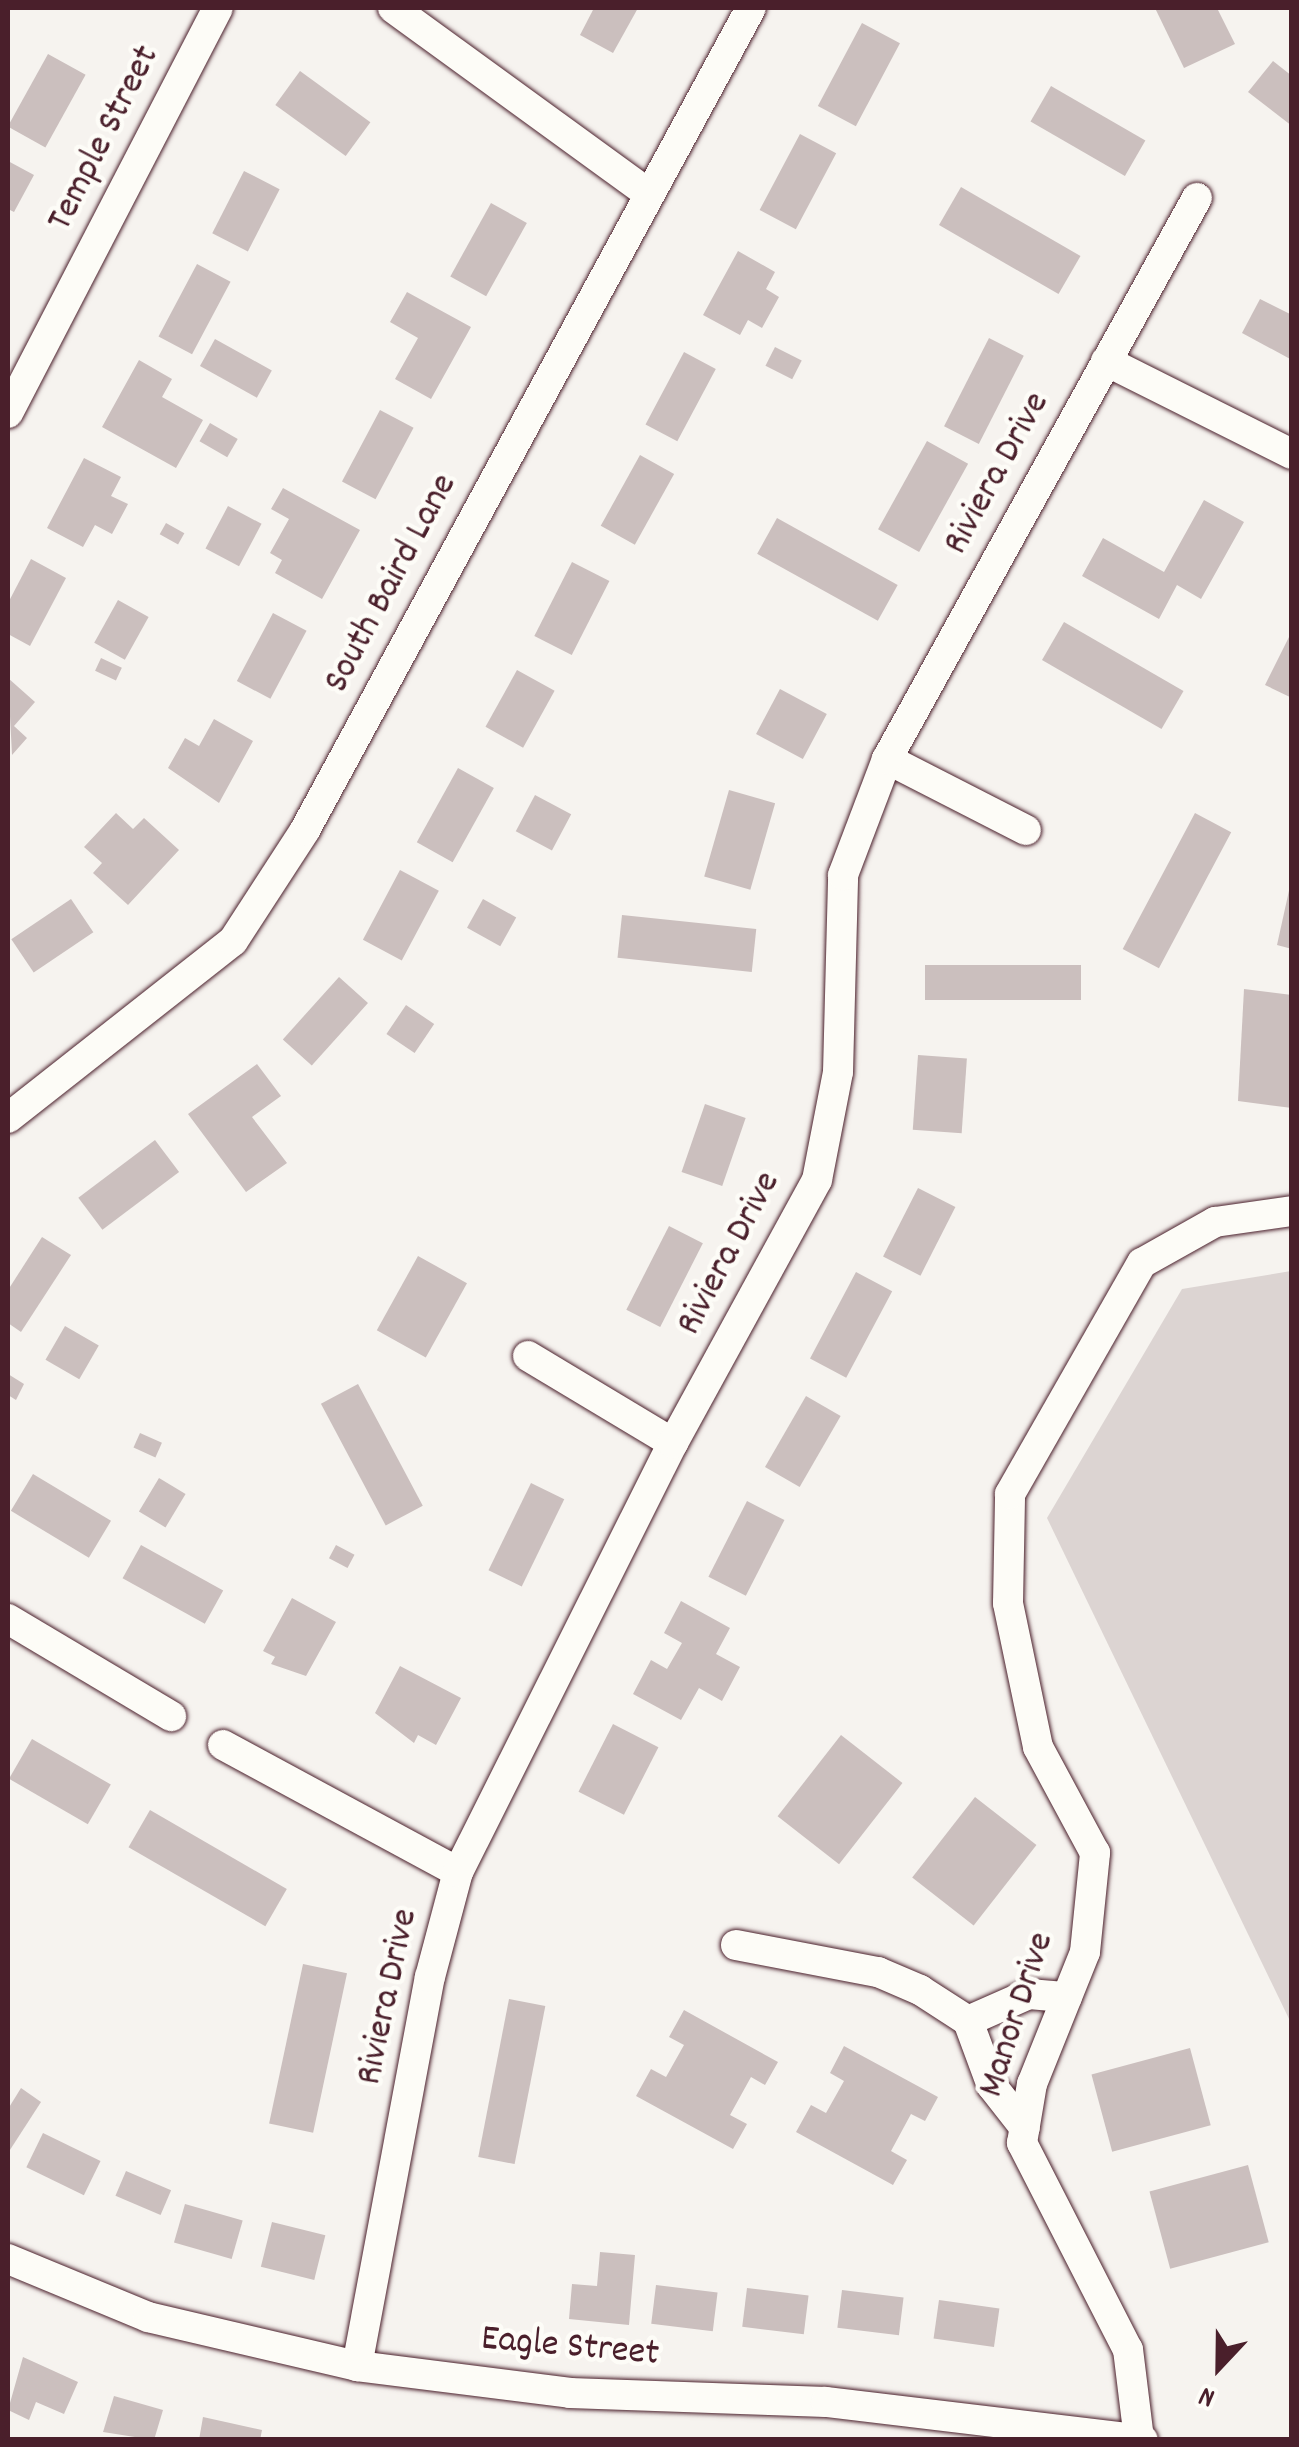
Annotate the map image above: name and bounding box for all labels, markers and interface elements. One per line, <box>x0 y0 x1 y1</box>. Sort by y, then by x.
street label: Temple Street <box>39 39 171 239</box>
street label: Riviera Drive <box>935 385 1061 563</box>
street label: South Baird Lane <box>315 467 469 701</box>
street label: Riviera Drive <box>668 1164 792 1344</box>
street label: Riviera Drive <box>348 1905 430 2089</box>
street label: Manor Drive <box>970 1927 1066 2103</box>
north arrow <box>1169 2317 1269 2417</box>
street label: Eagle Street <box>479 2318 661 2378</box>
text: N <box>1194 2374 1222 2416</box>

